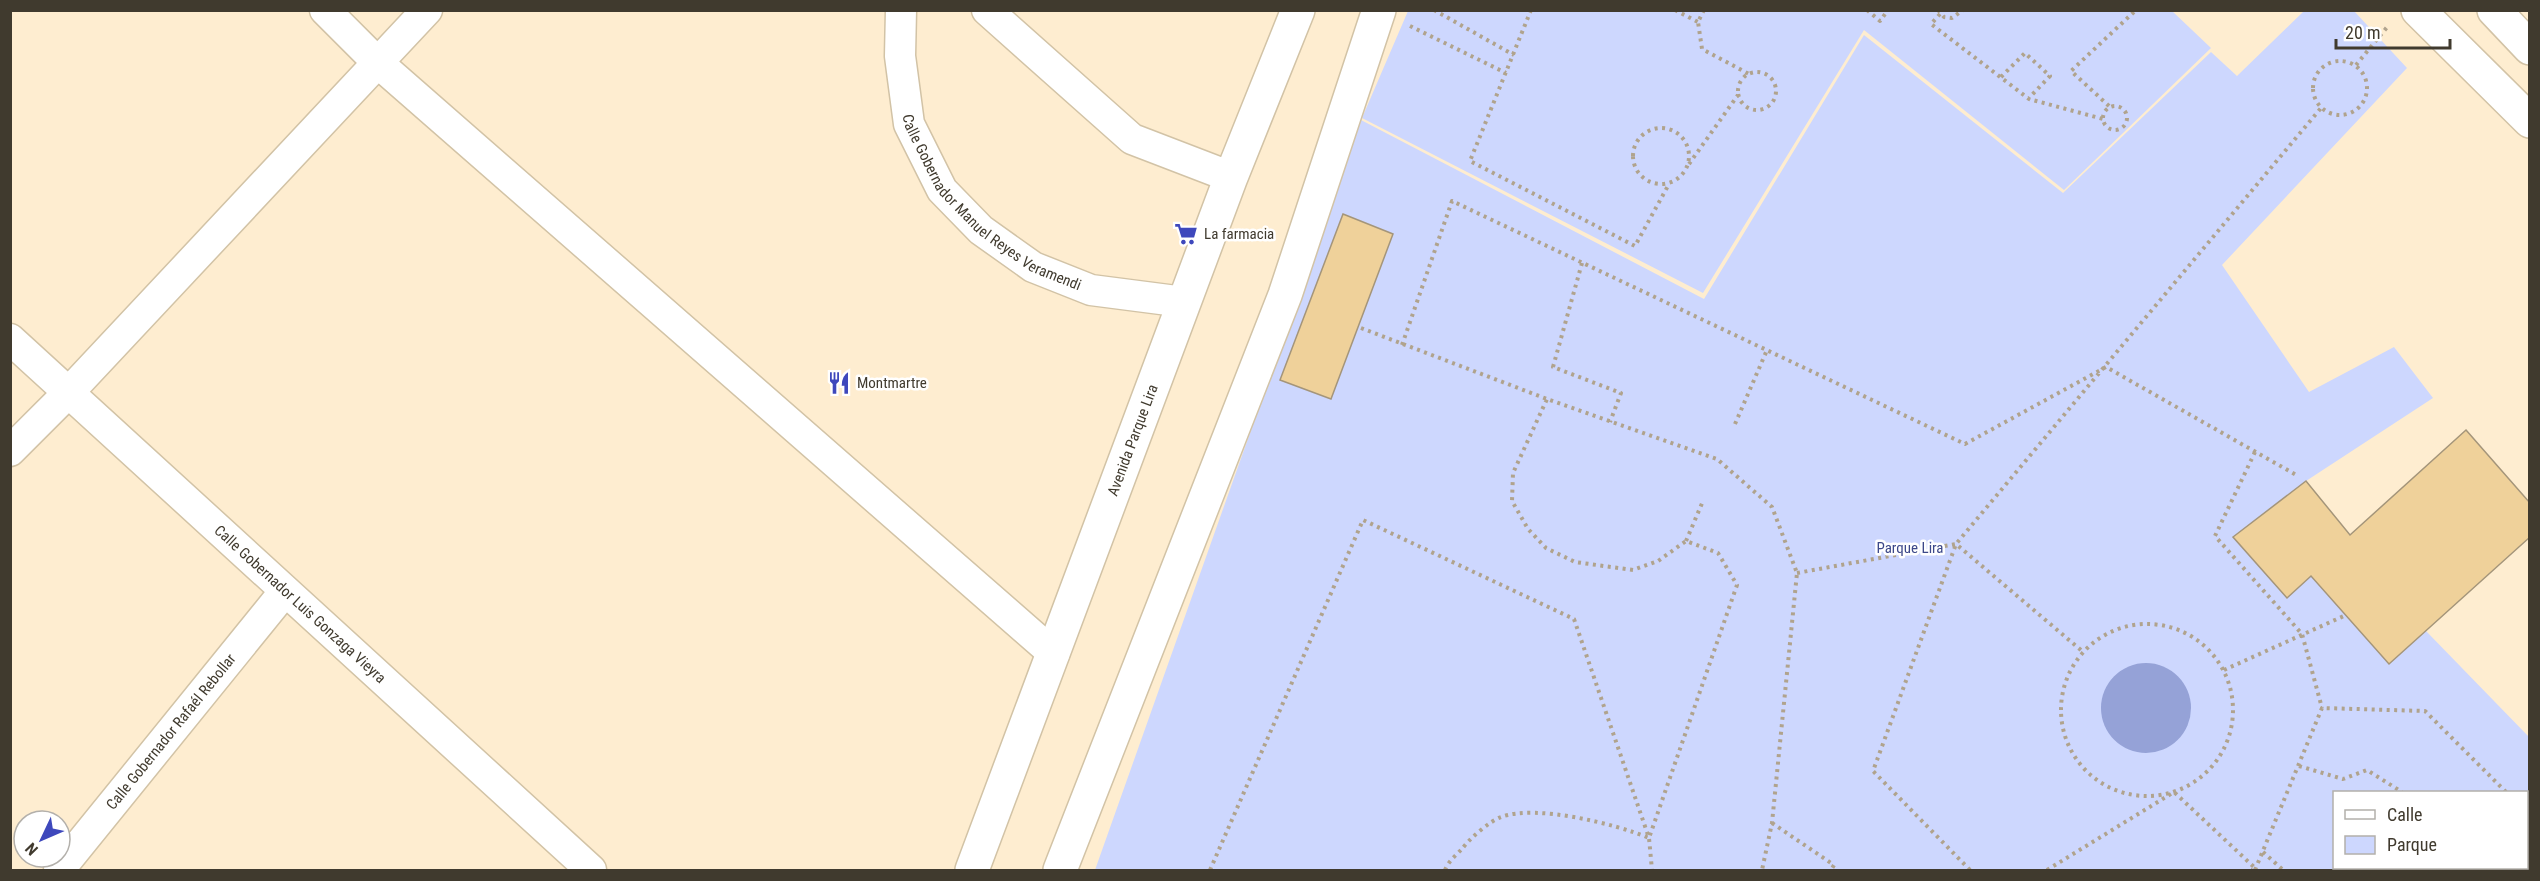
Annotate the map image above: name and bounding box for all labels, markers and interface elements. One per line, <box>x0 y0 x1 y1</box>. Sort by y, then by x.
scale bar <box>2336 12 2450 50</box>
text: 20 m <box>2345 22 2380 43</box>
street label: Calle Gobernador Manuel Reyes Veramendi <box>899 113 1084 294</box>
supermarket icon: La farmacia <box>1173 221 1199 247</box>
place label: La farmacia <box>1204 225 1274 243</box>
restaurant icon: Montmartre <box>826 370 852 396</box>
place label: Montmartre <box>857 374 927 392</box>
street label: Avenida Parque Lira <box>1104 382 1162 498</box>
street label: Calle Gobernador Luis Gonzaga Vieyra <box>211 521 390 687</box>
park label: Parque Lira <box>1876 539 1944 557</box>
street label: Calle Gobernador Rafaél Rebollar <box>102 650 240 813</box>
legend <box>2333 791 2528 869</box>
text: Calle <box>2387 804 2423 825</box>
north arrow <box>12 809 72 869</box>
text: Parque <box>2387 834 2437 855</box>
text: N <box>21 839 42 859</box>

